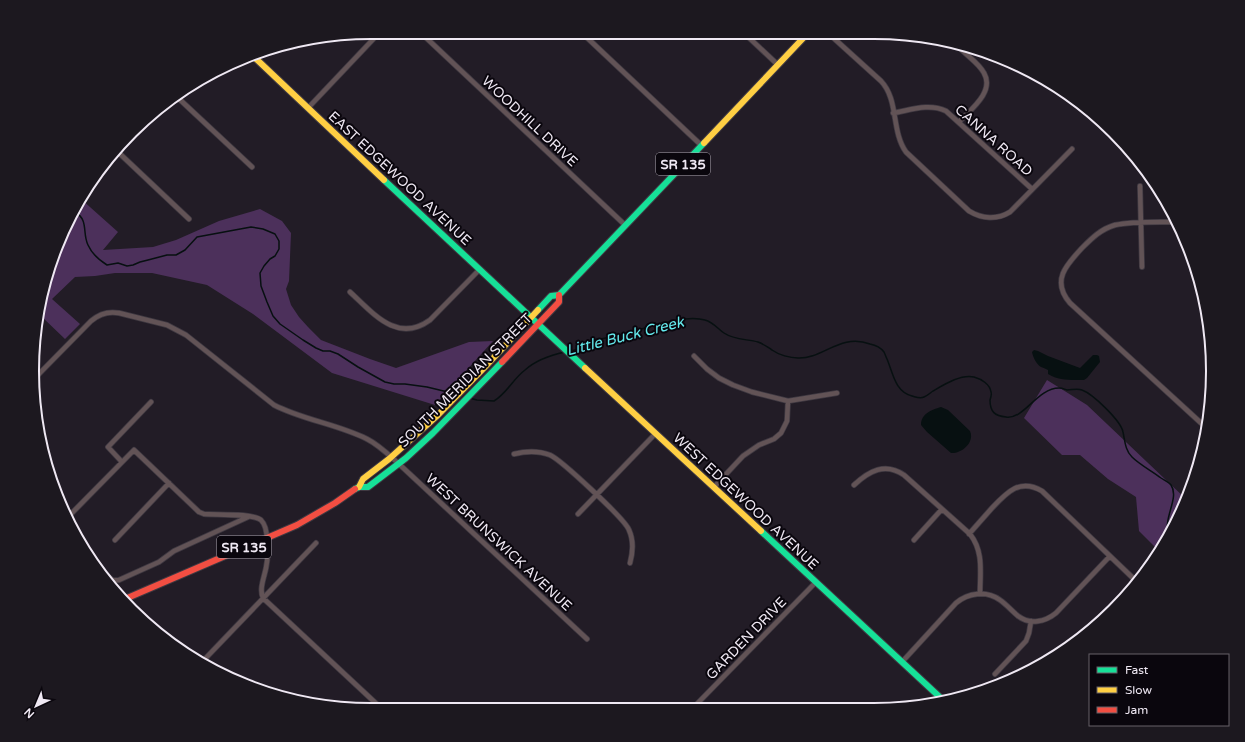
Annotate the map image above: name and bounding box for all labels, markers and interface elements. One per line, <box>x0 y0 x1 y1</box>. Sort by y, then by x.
street label: WOODHILL DRIVE <box>478 73 581 170</box>
street label: CANNA ROAD <box>951 101 1036 180</box>
street label: EAST EDGEWOOD AVENUE <box>325 108 475 249</box>
road number: SR 135 <box>656 153 710 175</box>
street label: SOUTH MERIDIAN STREET <box>395 309 536 451</box>
water label: Little Buck Creek <box>564 312 687 359</box>
street label: WEST EDGEWOOD AVENUE <box>669 429 822 573</box>
street label: WEST BRUNSWICK AVENUE <box>422 470 575 615</box>
road number: SR 135 <box>217 536 271 558</box>
street label: GARDEN DRIVE <box>703 593 790 683</box>
legend <box>1089 654 1229 726</box>
text: Fast <box>1125 663 1149 677</box>
text: Slow <box>1125 683 1152 697</box>
north arrow <box>16 686 56 726</box>
text: Jam <box>1125 703 1148 717</box>
text: N <box>22 705 37 721</box>

